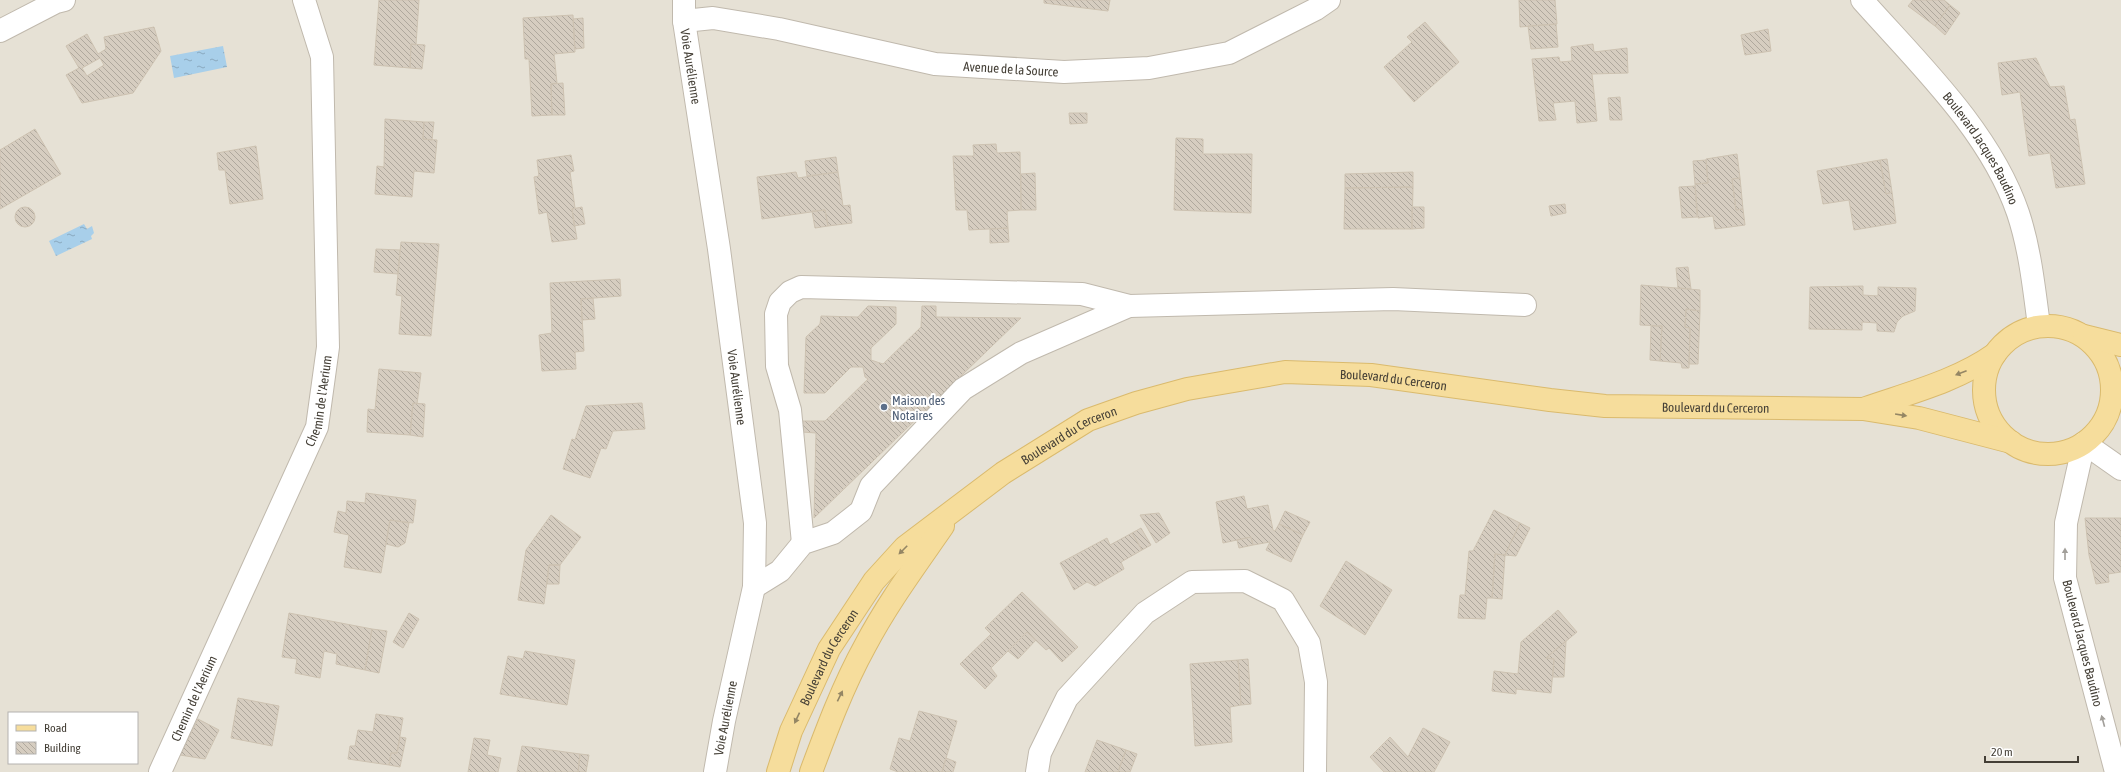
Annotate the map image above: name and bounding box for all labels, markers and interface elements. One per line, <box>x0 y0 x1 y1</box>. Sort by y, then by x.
street label: Voie Aurélienne <box>677 28 704 105</box>
street label: Avenue de la Source <box>963 59 1059 80</box>
street label: Boulevard Jacques Baudino <box>1940 89 2021 207</box>
street label: Voie Aurélienne <box>724 349 749 426</box>
street label: Chemin de l'Aerium <box>302 354 335 449</box>
street label: Boulevard du Cerceron <box>1340 367 1448 394</box>
one-way arrow <box>1955 370 1966 376</box>
place label: Maison des Notaires <box>892 393 946 423</box>
street label: Boulevard du Cerceron <box>1662 400 1770 416</box>
marker: Maison des Notaires <box>879 402 889 412</box>
street label: Boulevard du Cerceron <box>1018 403 1119 468</box>
one-way arrow <box>1895 412 1907 418</box>
one-way arrow <box>898 545 908 555</box>
one-way arrow <box>2062 547 2068 560</box>
street label: Boulevard Jacques Baudino <box>2059 578 2106 708</box>
street label: Boulevard du Cerceron <box>797 606 861 708</box>
street label: Chemin de l'Aerium <box>168 653 220 744</box>
street label: Voie Aurélienne <box>711 679 740 757</box>
one-way arrow <box>837 691 843 702</box>
legend <box>8 712 138 764</box>
one-way arrow <box>794 712 800 724</box>
one-way arrow <box>2100 715 2106 727</box>
text: Road <box>44 721 67 735</box>
scale bar <box>1985 738 2078 764</box>
text: Building <box>44 741 82 755</box>
text: 20 m <box>1991 745 2013 759</box>

